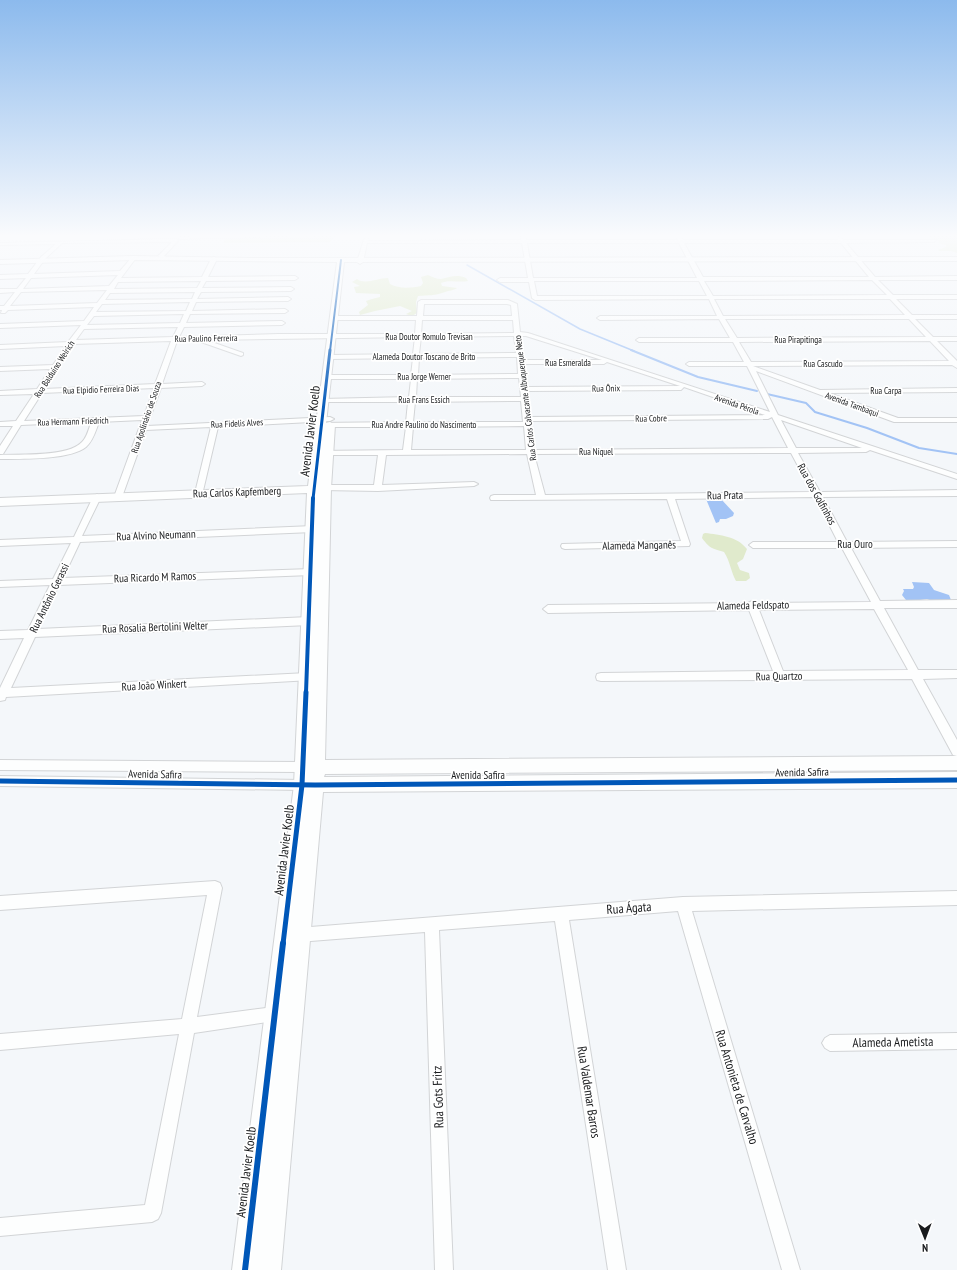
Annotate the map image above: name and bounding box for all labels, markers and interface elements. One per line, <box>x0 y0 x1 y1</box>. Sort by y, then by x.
street label: Rua Doutor Romulo Trevisan <box>385 331 473 342</box>
street label: Rua Paulino Ferreira <box>174 332 238 344</box>
street label: Rua Carlos Calvacante Albuquerque Neto <box>512 334 538 461</box>
street label: Rua Pirapitinga <box>774 334 822 345</box>
street label: Rua Balduino Weirich <box>31 338 77 400</box>
street label: Alameda Doutor Toscano de Brito <box>373 351 476 362</box>
street label: Rua Esmeralda <box>545 357 591 368</box>
street label: Rua Cascudo <box>803 358 843 369</box>
street label: Rua Jorge Werner <box>397 371 451 382</box>
street label: Rua Apolinário de Souza <box>129 379 164 454</box>
street label: Rua Elpidio Ferreira Dias <box>63 382 139 396</box>
street label: Rua Ônix <box>592 382 621 394</box>
street label: Avenida Javier Koelb <box>296 384 324 478</box>
street label: Rua Carpa <box>870 385 902 396</box>
street label: Avenida Tambaqui <box>824 389 880 419</box>
street label: Avenida Pérola <box>713 391 761 417</box>
street label: Rua Frans Essich <box>398 394 450 405</box>
street label: Rua Cobre <box>635 412 667 424</box>
street label: Rua Hermann Friedrich <box>37 414 109 428</box>
street label: Rua Fidelis Alves <box>211 416 263 430</box>
street label: Rua Andre Paulino do Nascimento <box>372 419 477 430</box>
street label: Rua Níquel <box>579 446 614 457</box>
street label: Rua dos Golfinhos <box>794 461 840 527</box>
street label: Rua Carlos Kapfemberg <box>193 483 282 501</box>
street label: Rua Prata <box>707 488 743 502</box>
street label: Rua Alvino Neumann <box>116 527 196 543</box>
street label: Alameda Manganês <box>602 537 676 553</box>
street label: Rua Ouro <box>837 537 873 551</box>
street label: Rua Antônio Gerassi <box>26 561 72 635</box>
street label: Rua Ricardo M Ramos <box>114 569 197 585</box>
street label: Alameda Feldspato <box>717 597 790 613</box>
street label: Rua Rosalia Bertolini Welter <box>102 618 208 636</box>
street label: Rua Quartzo <box>755 669 803 683</box>
street label: Rua João Winkert <box>121 676 187 694</box>
street label: Avenida Safira <box>775 765 829 779</box>
street label: Avenida Safira <box>128 767 182 781</box>
street label: Avenida Safira <box>451 768 505 782</box>
street label: Avenida Javier Koelb <box>270 803 298 897</box>
street label: Rua Ágata <box>606 898 652 918</box>
street label: Rua Antonieta de Carvalho <box>712 1028 763 1147</box>
street label: Alameda Ametista <box>852 1033 934 1051</box>
street label: Rua Valdemar Barros <box>573 1045 605 1139</box>
street label: Rua Gots Fritz <box>428 1065 448 1129</box>
street label: Avenida Javier Koelb <box>232 1125 260 1219</box>
north arrow <box>905 1218 945 1258</box>
text: N <box>922 1241 928 1255</box>

